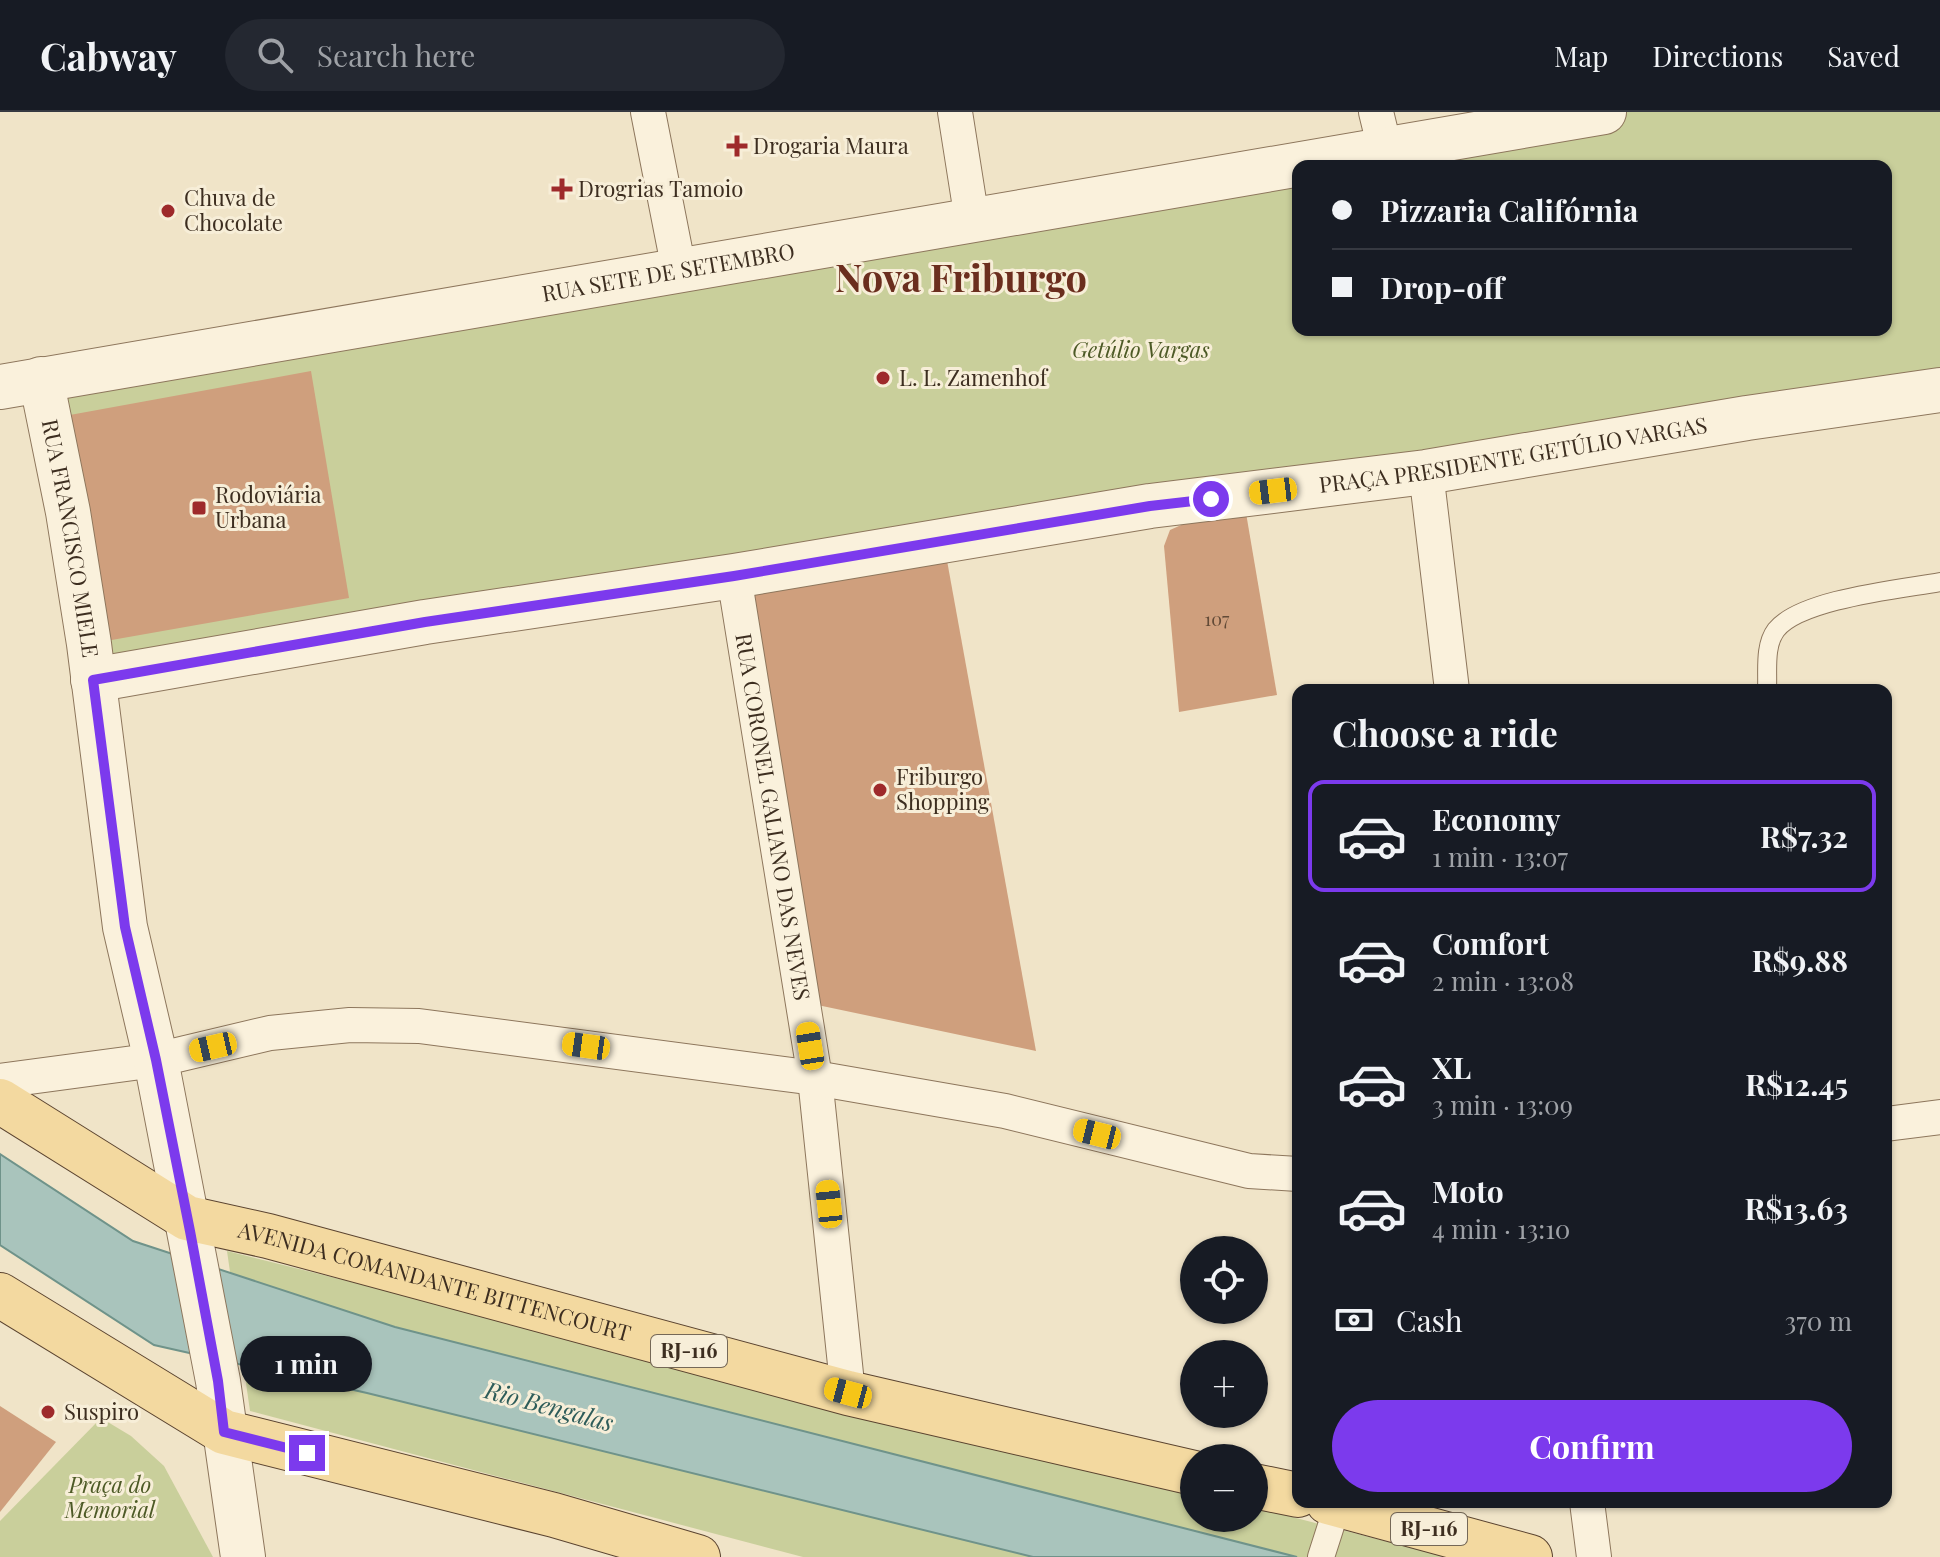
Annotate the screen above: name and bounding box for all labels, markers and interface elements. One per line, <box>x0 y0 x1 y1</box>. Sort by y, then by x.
search box <box>225 19 785 91</box>
text: Cabway <box>40 30 177 81</box>
icon: search <box>253 33 297 77</box>
text: Search here <box>317 35 475 75</box>
text: Map <box>1554 37 1608 74</box>
text: Directions <box>1652 37 1783 74</box>
text: Saved <box>1827 37 1900 74</box>
place label: Drogaria Maura <box>753 130 909 160</box>
marker: Drogaria Maura <box>728 137 746 155</box>
place label: Drogrias Tamoio <box>578 173 743 203</box>
marker: Drogrias Tamoio <box>553 180 571 198</box>
place label: Chuva de Chocolate <box>184 182 283 237</box>
text: Pizzaria Califórnia <box>1380 190 1638 230</box>
marker: Chuva de Chocolate <box>159 202 177 220</box>
street label: RUA SETE DE SETEMBRO <box>539 235 797 308</box>
district label: Nova Friburgo <box>835 251 1087 302</box>
text: Drop-off <box>1380 267 1504 307</box>
park label: Getúlio Vargas <box>1072 334 1210 364</box>
place label: L. L. Zamenhof <box>899 362 1049 392</box>
marker: L. L. Zamenhof <box>874 369 892 387</box>
street label: PRAÇA PRESIDENTE GETÚLIO VARGAS <box>1317 409 1709 499</box>
street label: RUA FRANCISCO MIELE <box>36 416 107 659</box>
car <box>1248 476 1298 506</box>
place label: Rodoviária Urbana <box>215 479 321 534</box>
route start <box>1193 481 1229 517</box>
marker: Rodoviária Urbana <box>190 499 208 517</box>
house number: 107 <box>1205 607 1230 631</box>
street label: RUA CORONEL GALIANO DAS NEVES <box>729 631 818 1003</box>
text: Choose a ride <box>1332 708 1558 756</box>
place label: Friburgo Shopping <box>896 761 990 816</box>
marker: Friburgo Shopping <box>871 781 889 799</box>
text: Economy <box>1432 799 1561 839</box>
icon: car <box>1336 800 1408 872</box>
text: R$7.32 <box>1760 816 1848 856</box>
text: 1 min · 13:07 <box>1432 839 1568 874</box>
text: Comfort <box>1432 923 1549 963</box>
icon: car <box>1336 924 1408 996</box>
text: R$9.88 <box>1752 940 1848 980</box>
text: 2 min · 13:08 <box>1432 963 1574 998</box>
car <box>794 1020 826 1072</box>
car <box>187 1030 239 1064</box>
car <box>561 1031 611 1061</box>
text: XL <box>1432 1047 1471 1087</box>
icon: car <box>1336 1048 1408 1120</box>
text: R$12.45 <box>1745 1064 1848 1104</box>
text: 3 min · 13:09 <box>1432 1087 1573 1122</box>
car <box>1071 1117 1123 1151</box>
text: Moto <box>1432 1171 1504 1211</box>
icon: car <box>1336 1172 1408 1244</box>
car <box>815 1179 843 1229</box>
text: R$13.63 <box>1745 1188 1848 1228</box>
text: 4 min · 13:10 <box>1432 1211 1570 1246</box>
street label: AVENIDA COMANDANTE BITTENCOURT <box>234 1214 635 1348</box>
map controls <box>1180 1236 1268 1532</box>
button: locate <box>1180 1236 1268 1324</box>
icon: cash <box>1332 1298 1376 1342</box>
text: Cash <box>1396 1300 1463 1340</box>
text: 370 m <box>1785 1303 1852 1338</box>
road number: RJ-116 <box>651 1335 727 1367</box>
callout: 1 min <box>241 1337 373 1393</box>
button: + <box>1180 1340 1268 1428</box>
text: 1 min <box>274 1346 338 1381</box>
water label: Rio Bengalas <box>481 1372 617 1438</box>
car <box>822 1375 874 1411</box>
place label: Suspiro <box>64 1396 139 1426</box>
button: Confirm <box>1332 1400 1852 1492</box>
marker: Suspiro <box>39 1403 57 1421</box>
route end <box>289 1435 325 1471</box>
button: − <box>1180 1444 1268 1532</box>
park label: Praça do Memorial <box>64 1469 156 1524</box>
road number: RJ-116 <box>1391 1513 1467 1545</box>

